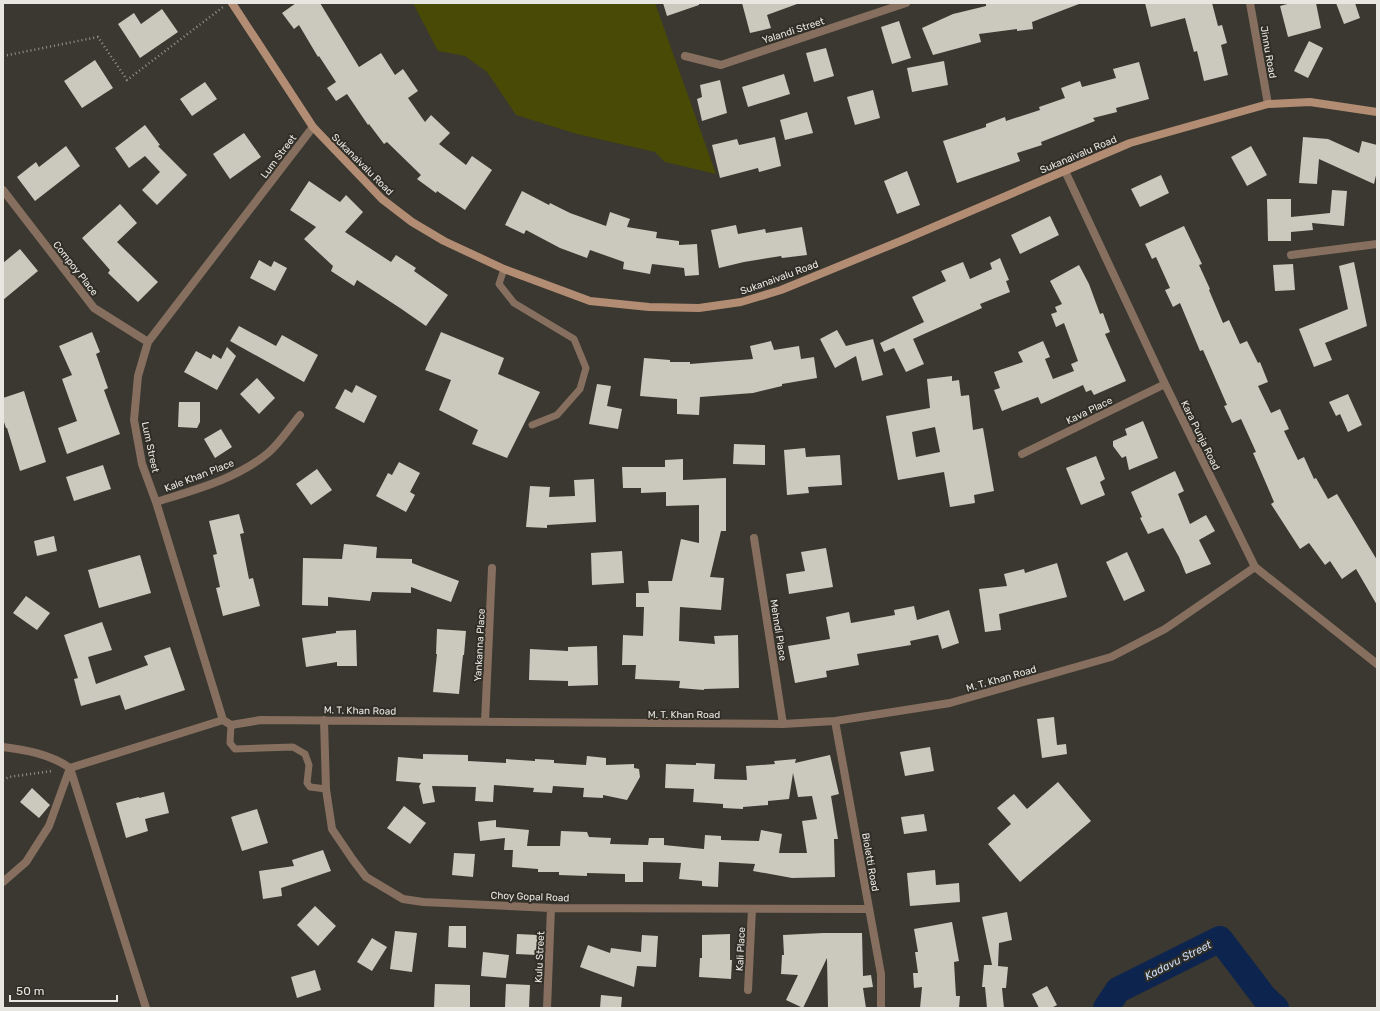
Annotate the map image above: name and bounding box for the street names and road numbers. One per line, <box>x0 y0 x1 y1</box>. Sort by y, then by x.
street label: Yalandi Street <box>761 15 826 47</box>
street label: Jinnu Road <box>1257 25 1279 79</box>
street label: Sukanaivalu Road <box>329 131 396 198</box>
street label: Lum Street <box>258 132 299 181</box>
street label: Sukanaivalu Road <box>1038 133 1119 177</box>
street label: Compoy Place <box>50 239 100 299</box>
street label: Sukanaivalu Road <box>739 258 820 298</box>
street label: Kava Place <box>1064 394 1115 427</box>
street label: Kara Punja Road <box>1178 399 1222 472</box>
street label: Lum Street <box>139 421 161 474</box>
street label: Kale Khan Place <box>163 457 236 495</box>
street label: Mehndi Place <box>767 599 789 662</box>
street label: Yankanna Place <box>472 608 488 682</box>
street label: M. T. Khan Road <box>965 663 1038 695</box>
street label: M. T. Khan Road <box>324 704 396 718</box>
street label: M. T. Khan Road <box>648 709 720 721</box>
street label: Bioletti Road <box>859 832 881 892</box>
street label: Choy Gopal Road <box>490 890 569 904</box>
street label: Kali Place <box>734 926 748 971</box>
street label: Kulu Street <box>533 931 547 983</box>

